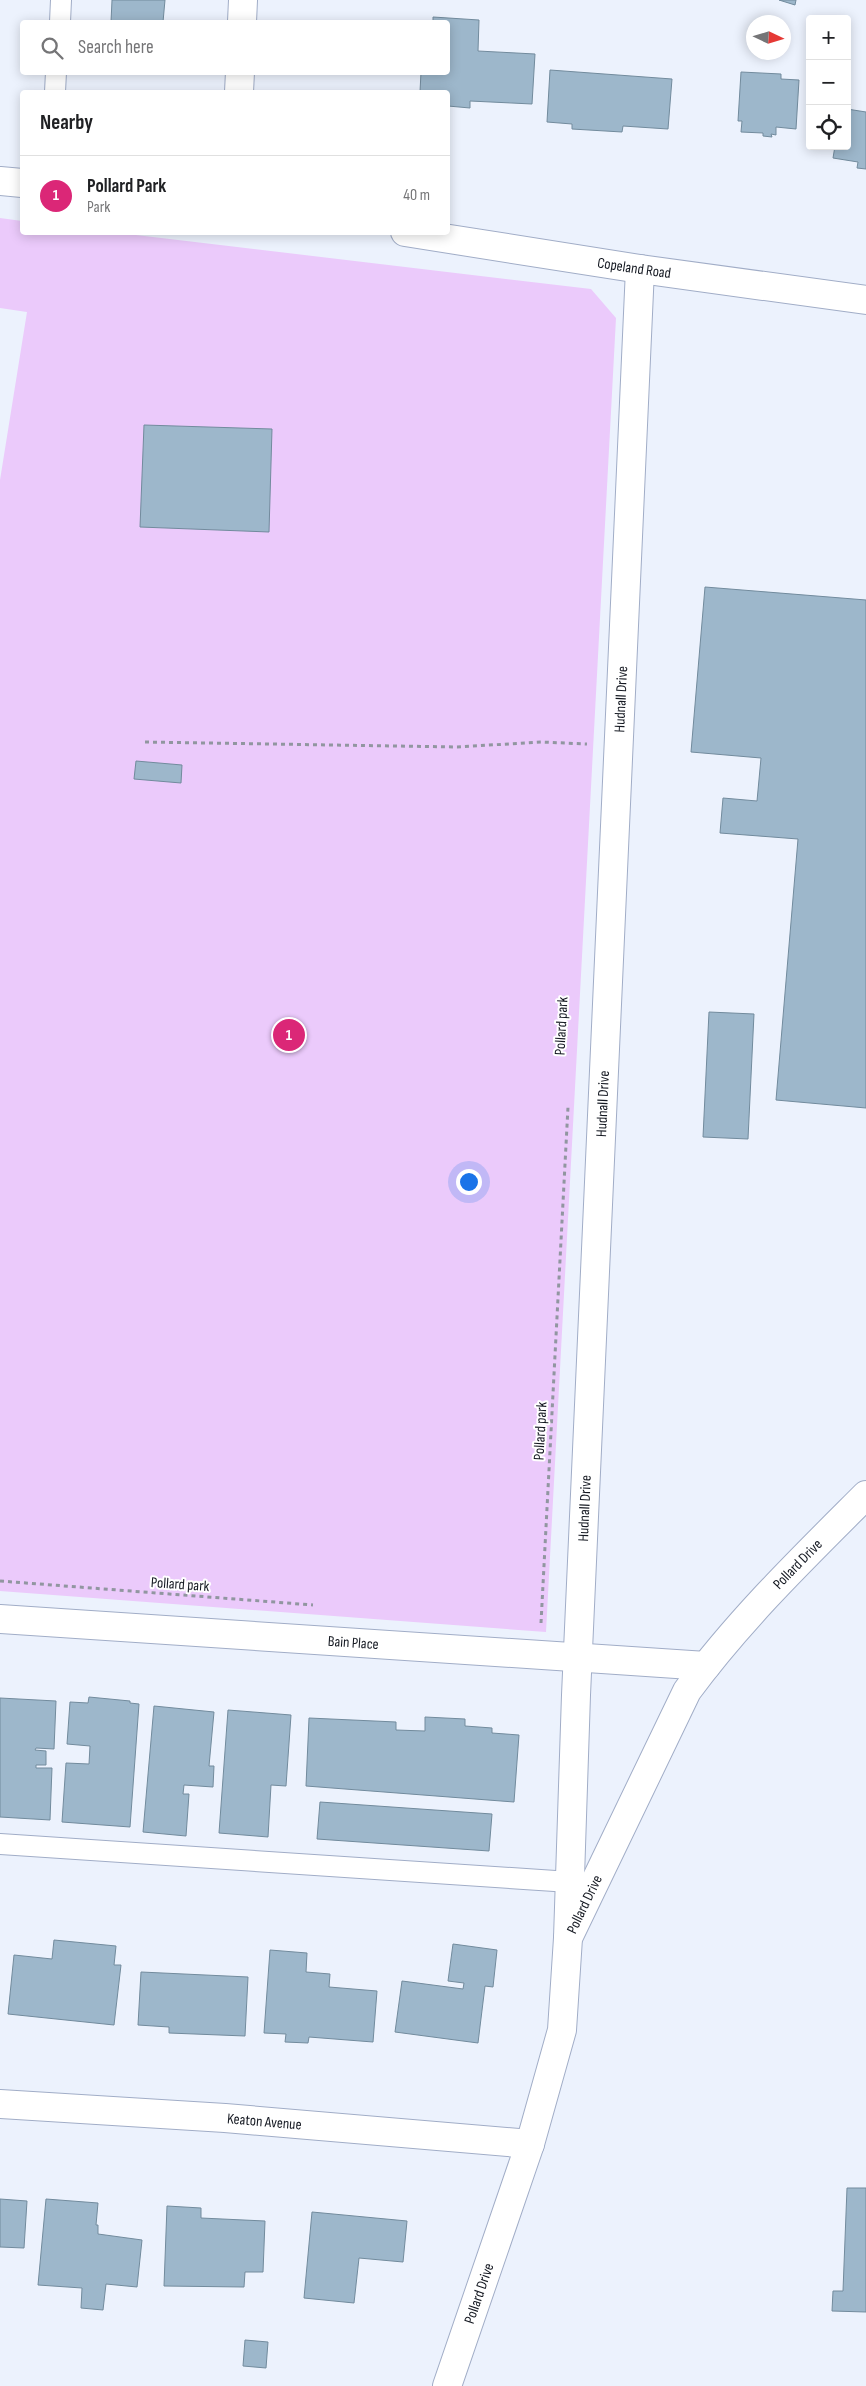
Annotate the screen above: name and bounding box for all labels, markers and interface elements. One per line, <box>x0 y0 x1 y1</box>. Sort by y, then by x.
north arrow <box>746 15 791 60</box>
map controls <box>806 15 851 150</box>
button: + <box>806 15 851 60</box>
search box <box>20 20 450 75</box>
icon: search <box>38 34 66 62</box>
text: Search here <box>78 36 154 59</box>
button: − <box>806 60 851 105</box>
button: locate <box>806 105 851 150</box>
text: Nearby <box>40 110 93 135</box>
text: Pollard Park <box>87 175 166 198</box>
text: 1 <box>53 186 59 205</box>
text: 40 m <box>403 186 430 205</box>
text: Park <box>87 198 110 217</box>
street label: Copeland Road <box>596 253 672 283</box>
street label: Hudnall Drive <box>610 665 632 733</box>
street label: Pollard park <box>550 996 573 1056</box>
pin: 1 <box>273 1016 305 1054</box>
street label: Hudnall Drive <box>592 1070 614 1137</box>
your location <box>456 1169 482 1195</box>
street label: Pollard park <box>529 1401 552 1461</box>
street label: Hudnall Drive <box>574 1475 596 1542</box>
street label: Pollard Drive <box>769 1535 827 1594</box>
street label: Pollard park <box>150 1573 210 1596</box>
street label: Bain Place <box>327 1632 379 1654</box>
street label: Pollard Drive <box>563 1872 607 1937</box>
street label: Keaton Avenue <box>226 2109 302 2134</box>
street label: Pollard Drive <box>460 2261 498 2326</box>

